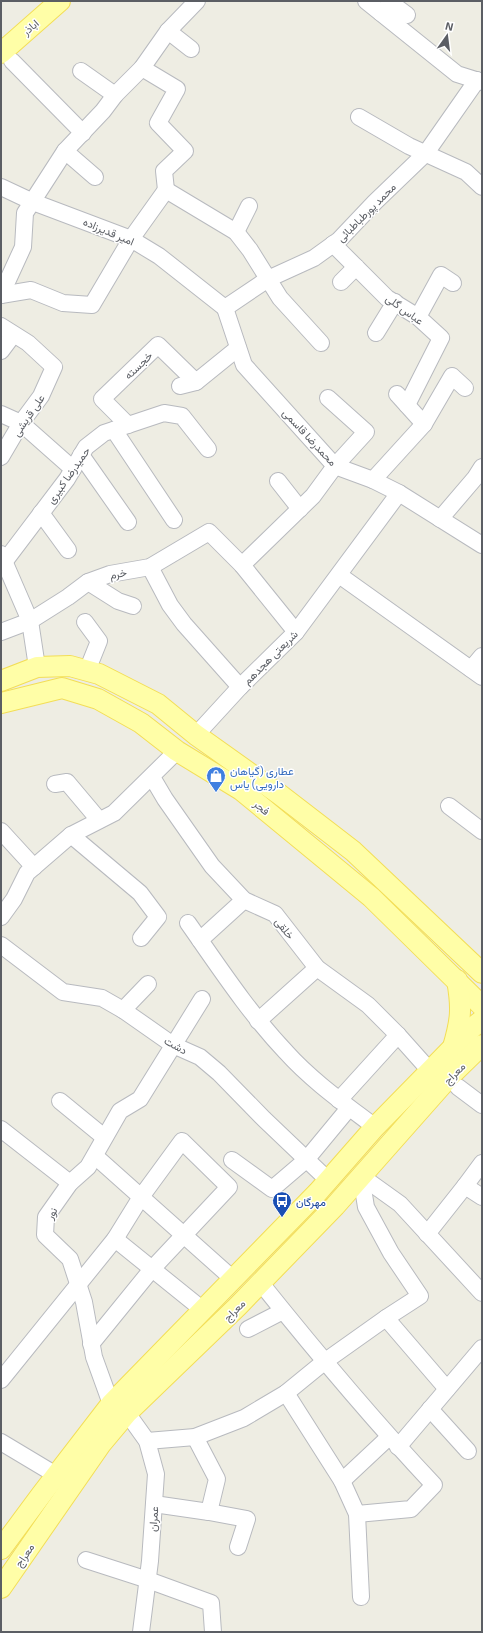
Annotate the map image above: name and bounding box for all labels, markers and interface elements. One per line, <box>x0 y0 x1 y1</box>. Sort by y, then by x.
street label: اباذر <box>18 16 42 39</box>
north arrow <box>427 16 467 56</box>
text: N <box>444 19 455 33</box>
street label: محمد پورطباطبائی <box>334 180 400 246</box>
street label: امیر قدیرزاده <box>81 214 136 248</box>
street label: عباس گلی <box>383 291 427 328</box>
street label: خجسته <box>121 348 155 382</box>
street label: علی قریشی <box>9 391 48 439</box>
street label: محمدرضا قاسمی <box>280 406 340 469</box>
street label: حمیدرضا کبیری <box>44 444 93 506</box>
street label: خرم <box>108 565 128 583</box>
street label: شریعتی هجدهم <box>240 627 302 688</box>
place label: عطاری (گیاهان دارویی) یاس <box>230 764 294 791</box>
shop icon: عطاری (گیاهان دارویی) یاس <box>205 765 227 793</box>
street label: فجر <box>250 796 273 818</box>
street label: خلقی <box>272 915 297 942</box>
street label: دشت <box>162 1033 190 1057</box>
street label: معراج <box>440 1059 469 1088</box>
bus stop icon: مهرگان <box>271 1190 293 1218</box>
place label: مهرگان <box>296 1195 326 1209</box>
street label: نور <box>42 1205 60 1223</box>
street label: معراج <box>220 1296 249 1325</box>
street label: عمران <box>146 1506 161 1532</box>
street label: معراج <box>11 1541 38 1570</box>

